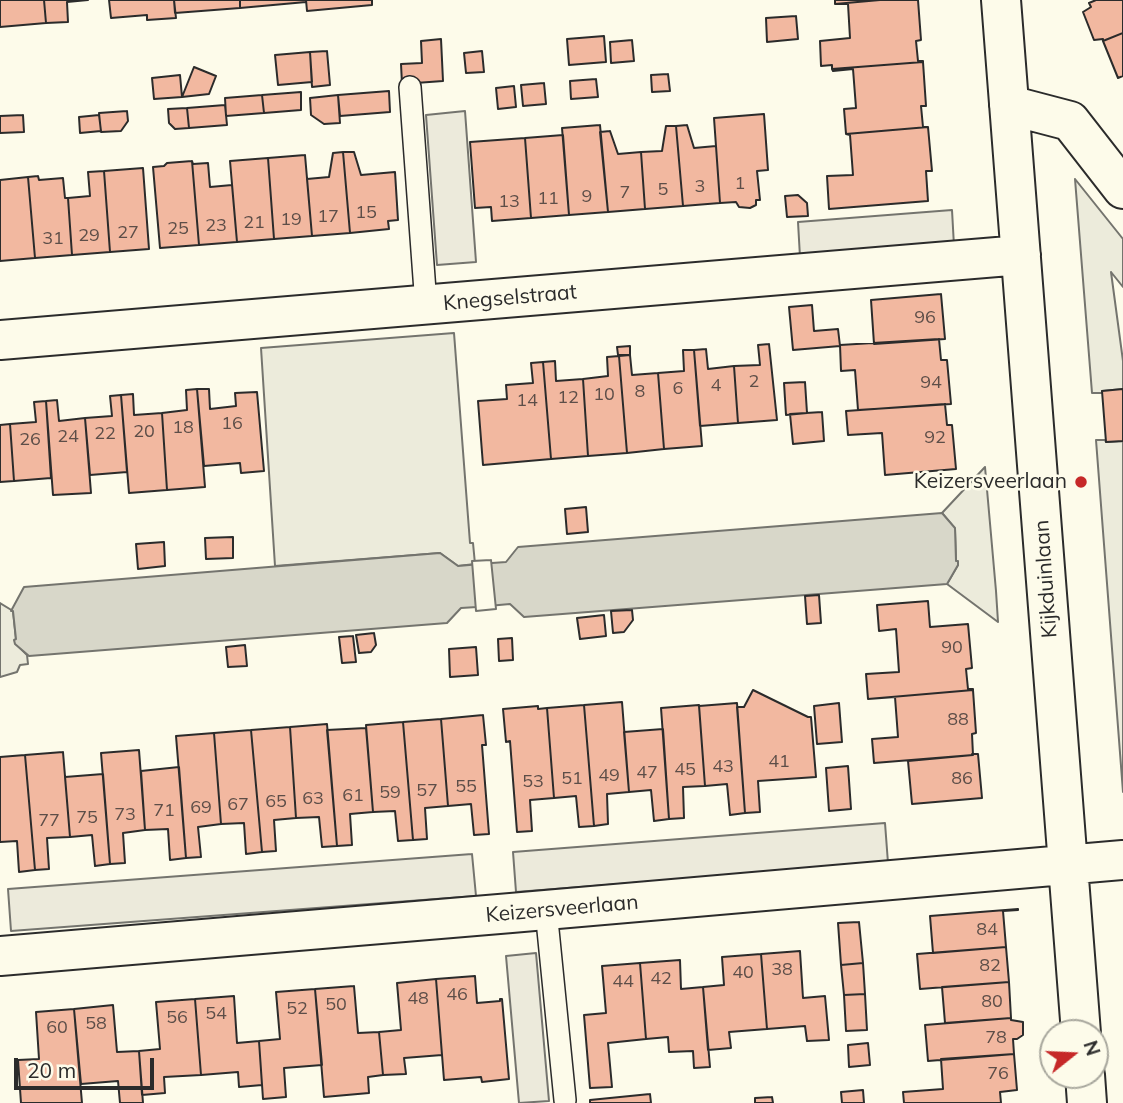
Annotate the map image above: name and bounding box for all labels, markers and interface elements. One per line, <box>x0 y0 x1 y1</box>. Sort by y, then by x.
house number: 1 <box>735 173 745 195</box>
house number: 3 <box>695 176 705 198</box>
house number: 5 <box>658 179 668 201</box>
house number: 7 <box>620 182 630 204</box>
house number: 9 <box>582 186 592 208</box>
house number: 11 <box>537 188 559 210</box>
house number: 13 <box>498 191 520 213</box>
house number: 15 <box>355 202 377 224</box>
house number: 17 <box>317 206 339 228</box>
house number: 19 <box>280 209 302 231</box>
house number: 21 <box>243 212 265 234</box>
house number: 23 <box>205 215 227 237</box>
house number: 25 <box>167 218 189 240</box>
house number: 27 <box>117 222 139 244</box>
house number: 29 <box>78 225 100 247</box>
house number: 31 <box>42 228 64 250</box>
street label: Knegselstraat <box>442 280 578 316</box>
house number: 96 <box>914 307 936 329</box>
house number: 2 <box>749 371 759 393</box>
house number: 94 <box>920 372 942 394</box>
house number: 4 <box>711 375 721 397</box>
house number: 6 <box>673 378 683 400</box>
house number: 8 <box>635 381 645 403</box>
house number: 10 <box>593 384 615 406</box>
house number: 12 <box>557 387 579 409</box>
house number: 14 <box>516 390 538 412</box>
house number: 16 <box>221 413 243 435</box>
house number: 18 <box>172 417 194 439</box>
house number: 20 <box>133 421 155 443</box>
house number: 22 <box>94 423 116 445</box>
house number: 24 <box>57 426 79 448</box>
house number: 92 <box>924 427 946 449</box>
house number: 26 <box>19 429 41 451</box>
place label: Keizersveerlaan <box>914 469 1067 495</box>
marker: Keizersveerlaan <box>1073 474 1089 490</box>
street label: Kijkduinlaan <box>1029 519 1063 639</box>
house number: 90 <box>941 637 963 659</box>
house number: 88 <box>947 709 969 731</box>
house number: 41 <box>768 751 790 773</box>
house number: 43 <box>712 756 734 778</box>
house number: 45 <box>674 759 696 781</box>
house number: 47 <box>636 762 658 784</box>
house number: 49 <box>598 765 620 787</box>
house number: 51 <box>561 768 583 790</box>
house number: 86 <box>951 768 973 790</box>
house number: 53 <box>522 771 544 793</box>
house number: 55 <box>455 776 477 798</box>
house number: 57 <box>416 780 438 802</box>
house number: 59 <box>379 782 401 804</box>
house number: 61 <box>342 785 364 807</box>
house number: 63 <box>302 788 324 810</box>
house number: 65 <box>265 791 287 813</box>
house number: 67 <box>227 794 249 816</box>
house number: 69 <box>190 797 212 819</box>
house number: 71 <box>153 800 175 822</box>
house number: 73 <box>114 804 136 826</box>
house number: 75 <box>76 807 98 829</box>
house number: 77 <box>38 810 60 832</box>
street label: Keizersveerlaan <box>485 890 639 928</box>
house number: 84 <box>976 919 998 941</box>
house number: 82 <box>979 955 1001 977</box>
house number: 38 <box>771 959 793 981</box>
house number: 40 <box>732 962 754 984</box>
house number: 42 <box>650 968 672 990</box>
house number: 44 <box>612 971 634 993</box>
house number: 46 <box>446 984 468 1006</box>
house number: 48 <box>407 988 429 1010</box>
house number: 80 <box>981 991 1003 1013</box>
house number: 50 <box>325 994 347 1016</box>
house number: 52 <box>286 998 308 1020</box>
house number: 54 <box>205 1003 227 1025</box>
house number: 56 <box>166 1007 188 1029</box>
house number: 58 <box>85 1013 107 1035</box>
house number: 60 <box>46 1017 68 1039</box>
north arrow <box>1039 1019 1109 1089</box>
house number: 78 <box>985 1027 1007 1049</box>
text: N <box>1078 1038 1106 1059</box>
scale bar <box>18 1044 158 1088</box>
text: 20 m <box>27 1057 76 1083</box>
house number: 76 <box>987 1063 1009 1085</box>

